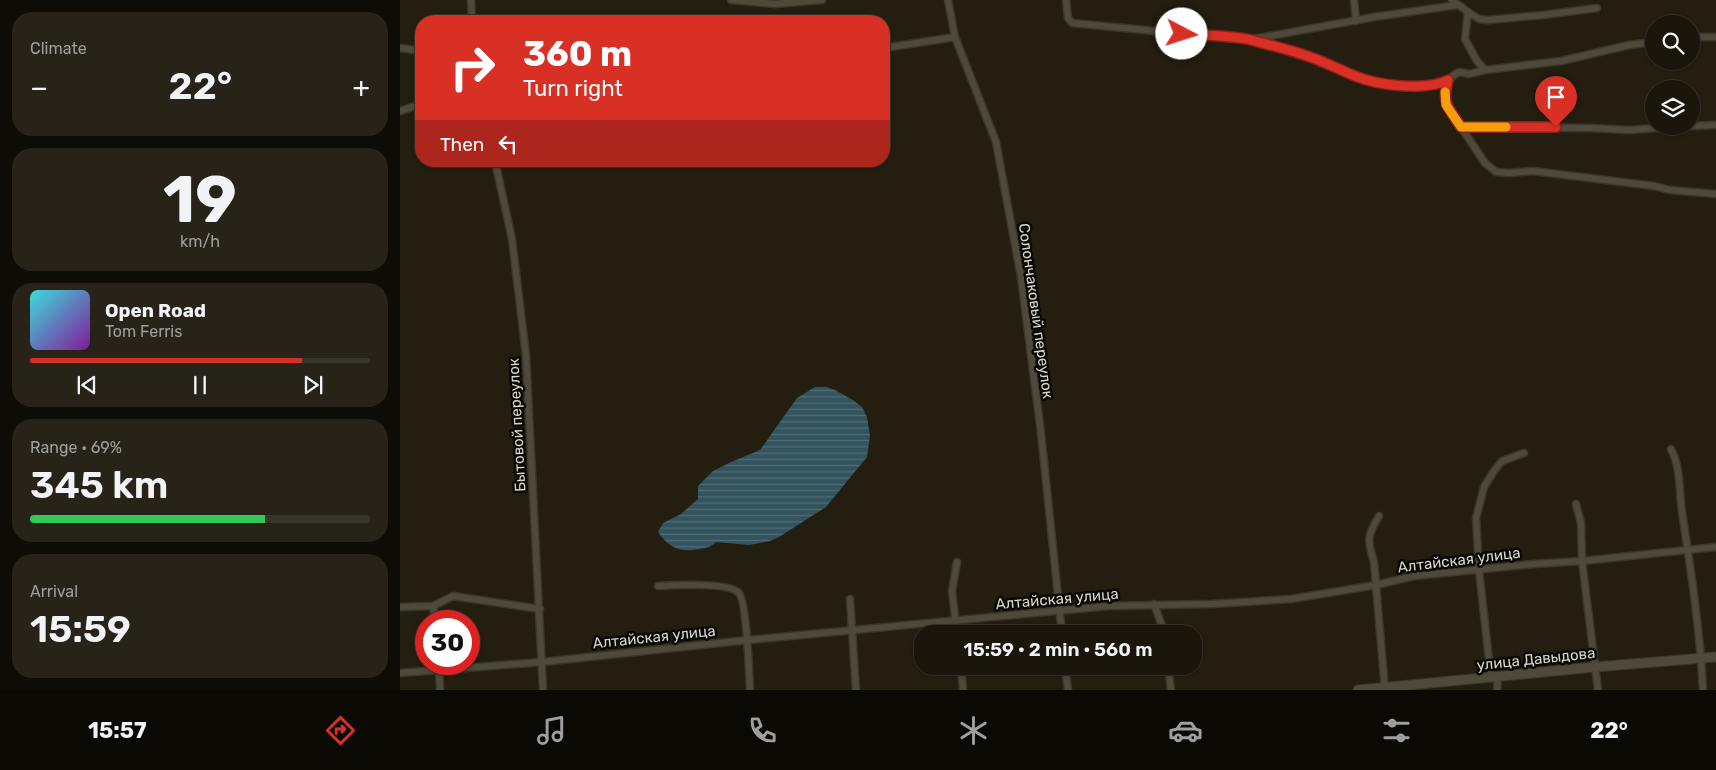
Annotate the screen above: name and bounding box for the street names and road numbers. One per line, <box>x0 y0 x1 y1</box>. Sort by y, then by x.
street label: Солончаковый переулок <box>1015 222 1057 400</box>
street label: Бытовой переулок <box>505 358 529 492</box>
street label: Алтайская улица <box>1397 544 1521 576</box>
street label: Алтайская улица <box>995 585 1119 613</box>
street label: Алтайская улица <box>592 622 716 652</box>
street label: улица Давыдова <box>1476 644 1596 674</box>

